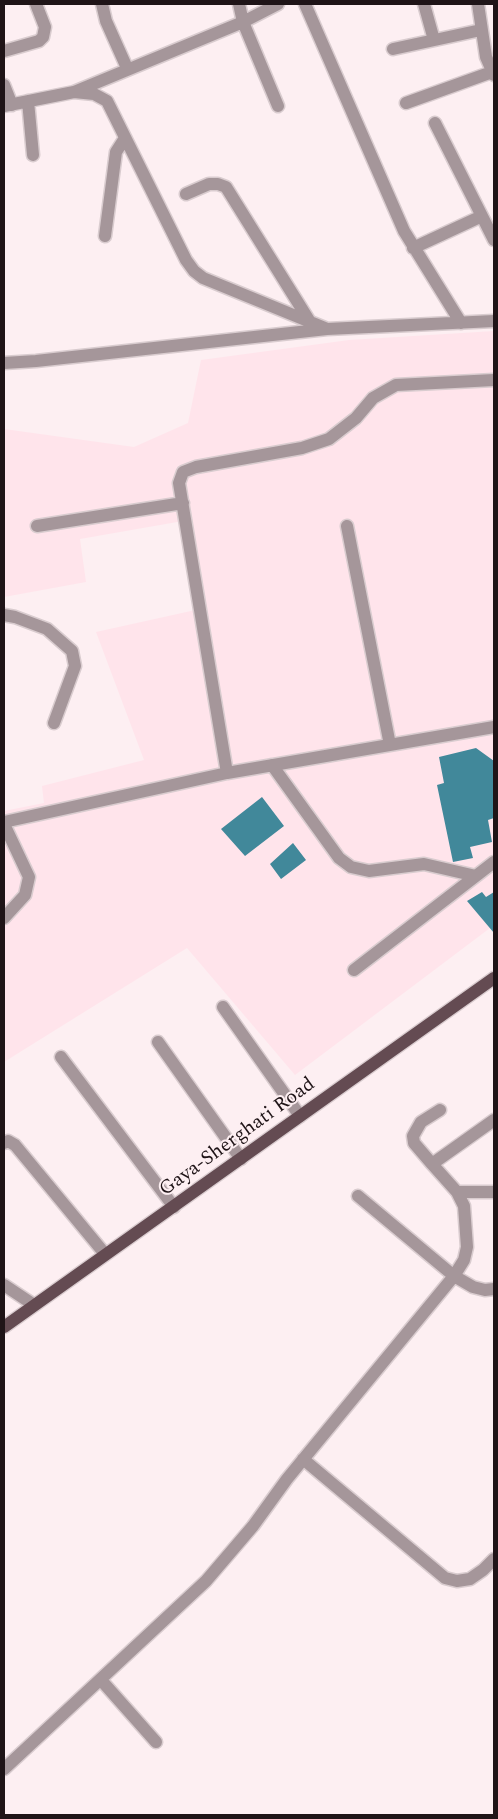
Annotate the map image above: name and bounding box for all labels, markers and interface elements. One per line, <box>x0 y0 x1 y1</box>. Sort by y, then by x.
street label: Gaya-Sherghati Road <box>155 1073 321 1203</box>

